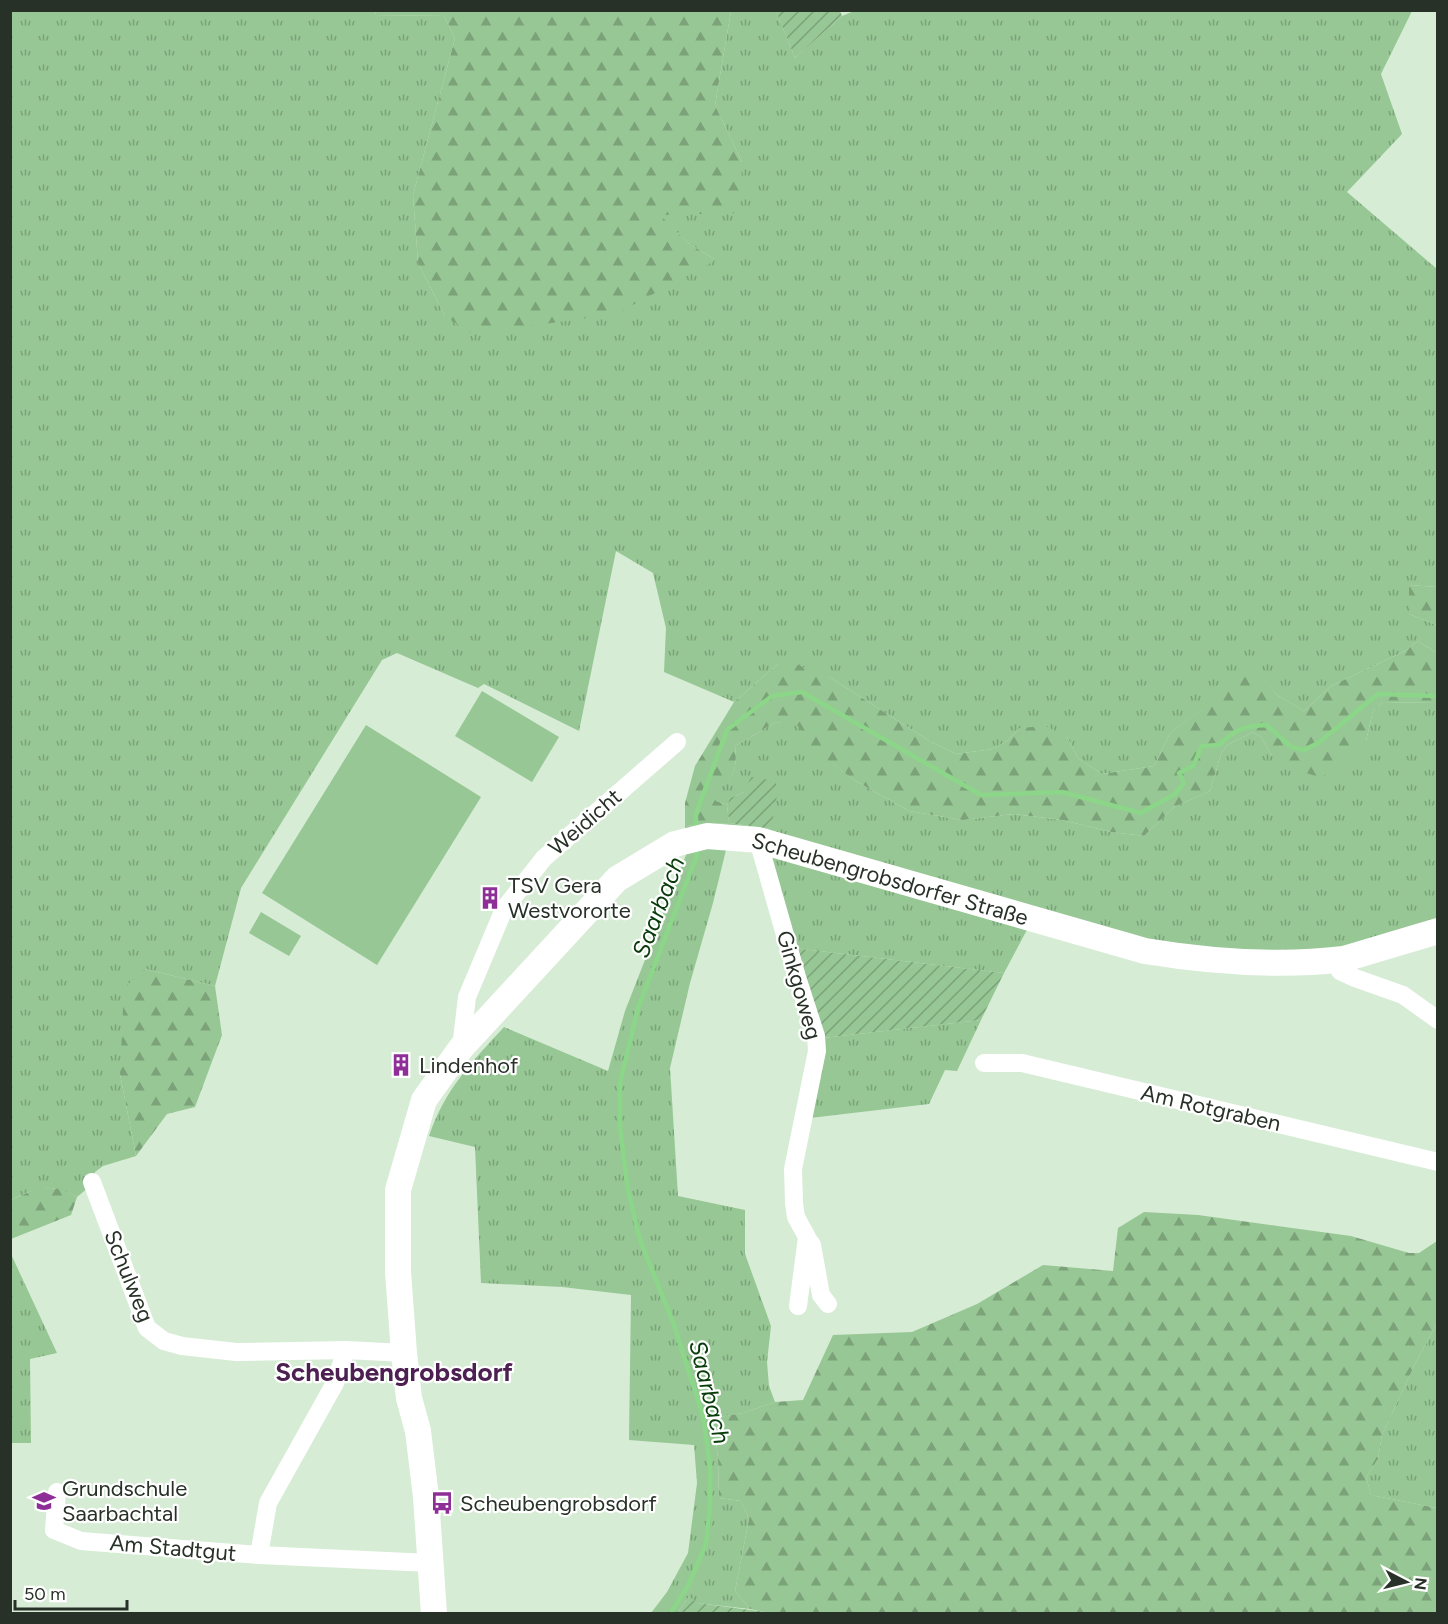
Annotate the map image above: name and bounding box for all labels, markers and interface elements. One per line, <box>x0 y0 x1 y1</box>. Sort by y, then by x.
street label: Weidicht <box>543 783 627 861</box>
street label: Scheubengrobsdorfer Straße <box>749 827 1031 931</box>
water label: Saarbach <box>626 852 690 962</box>
place label: TSV Gera Westvororte <box>508 872 631 924</box>
building icon: TSV Gera Westvororte <box>477 885 503 911</box>
street label: Ginkgoweg <box>771 928 827 1042</box>
building icon: Lindenhof <box>388 1052 414 1078</box>
place label: Lindenhof <box>419 1052 519 1079</box>
street label: Am Rotgraben <box>1138 1079 1284 1137</box>
street label: Schulweg <box>98 1226 160 1326</box>
water label: Saarbach <box>683 1337 737 1447</box>
district label: Scheubengrobsdorf <box>275 1356 514 1388</box>
place label: Grundschule Saarbachtal <box>62 1475 187 1527</box>
school or university icon: Grundschule Saarbachtal <box>31 1488 57 1514</box>
bus stop icon: Scheubengrobsdorf <box>429 1490 455 1516</box>
place label: Scheubengrobsdorf <box>460 1490 657 1517</box>
street label: Am Stadtgut <box>109 1529 237 1567</box>
north arrow <box>1376 1552 1436 1612</box>
scale bar <box>15 1573 128 1611</box>
text: N <box>1410 1576 1431 1591</box>
text: 50 m <box>24 1583 66 1605</box>

